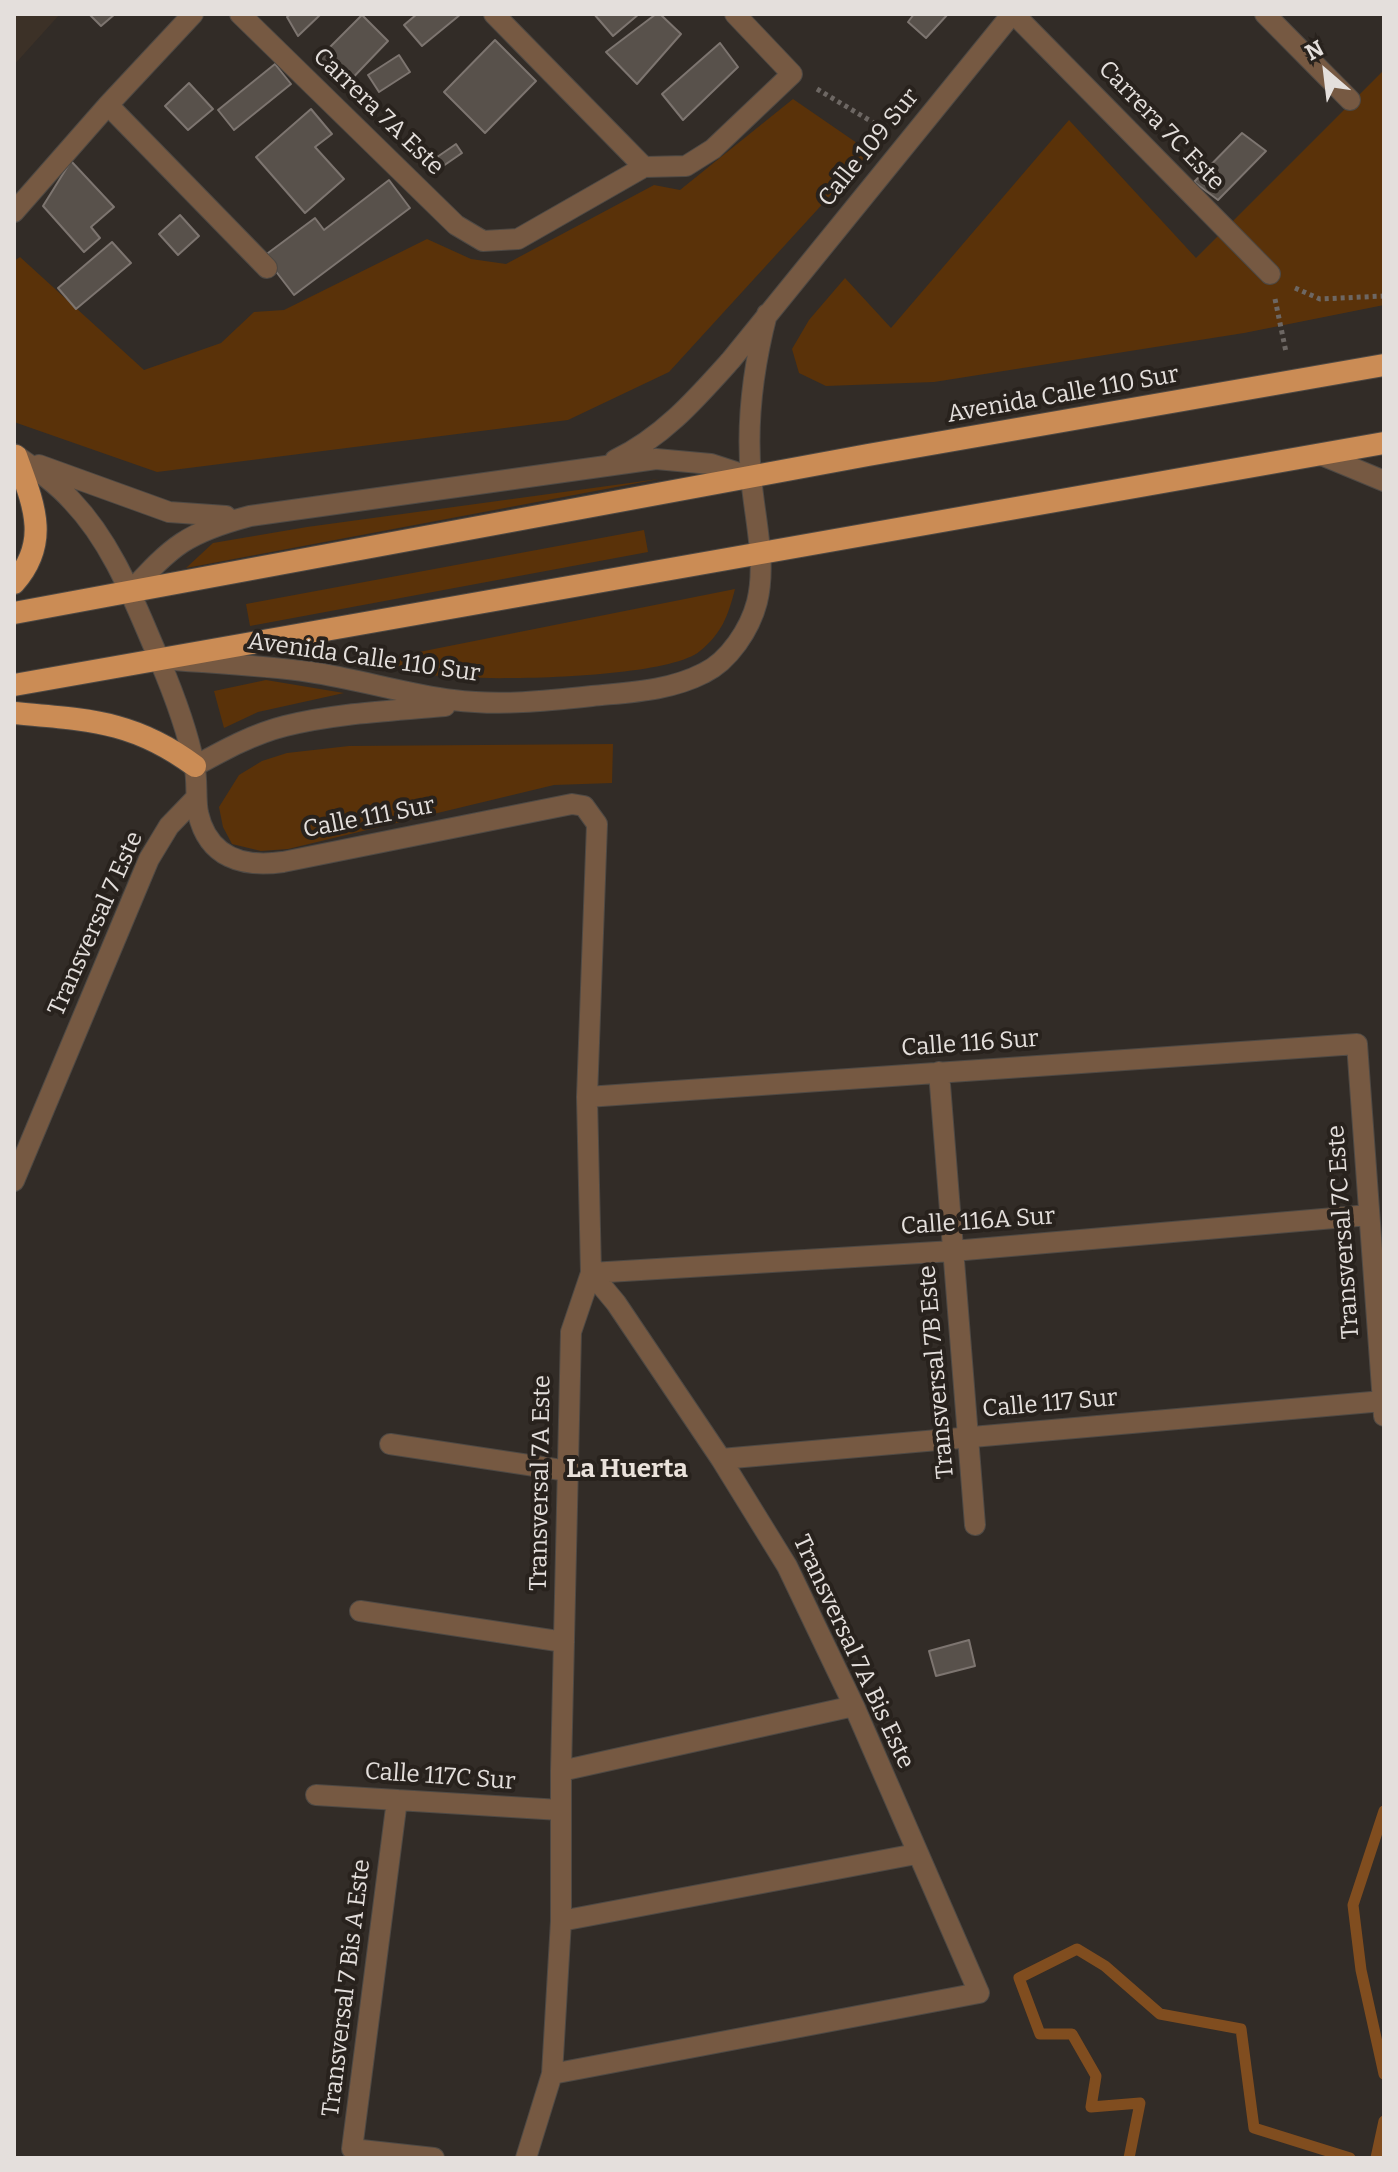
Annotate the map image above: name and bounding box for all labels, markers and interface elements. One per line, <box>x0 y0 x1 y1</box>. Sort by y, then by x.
north arrow <box>1286 32 1366 112</box>
text: N <box>1301 34 1328 66</box>
street label: Carrera 7A Este <box>307 42 449 182</box>
street label: Carrera 7C Este <box>1092 55 1230 197</box>
street label: Calle 109 Sur <box>813 83 925 213</box>
street label: Avenida Calle 110 Sur <box>945 360 1181 430</box>
street label: Avenida Calle 110 Sur <box>246 627 482 689</box>
street label: Calle 111 Sur <box>301 791 437 845</box>
street label: Transversal 7 Este <box>42 827 150 1021</box>
street label: Calle 116 Sur <box>900 1025 1040 1063</box>
street label: Transversal 7C Este <box>1322 1124 1366 1340</box>
street label: Calle 116A Sur <box>900 1202 1056 1242</box>
street label: Transversal 7B Este <box>913 1264 961 1480</box>
street label: Transversal 7A Este <box>525 1375 557 1591</box>
street label: Calle 117 Sur <box>981 1384 1119 1424</box>
district label: La Huerta <box>566 1454 688 1486</box>
street label: Transversal 7A Bis Este <box>786 1531 920 1773</box>
street label: Calle 117C Sur <box>364 1757 516 1797</box>
street label: Transversal 7 Bis A Este <box>317 1858 377 2118</box>

